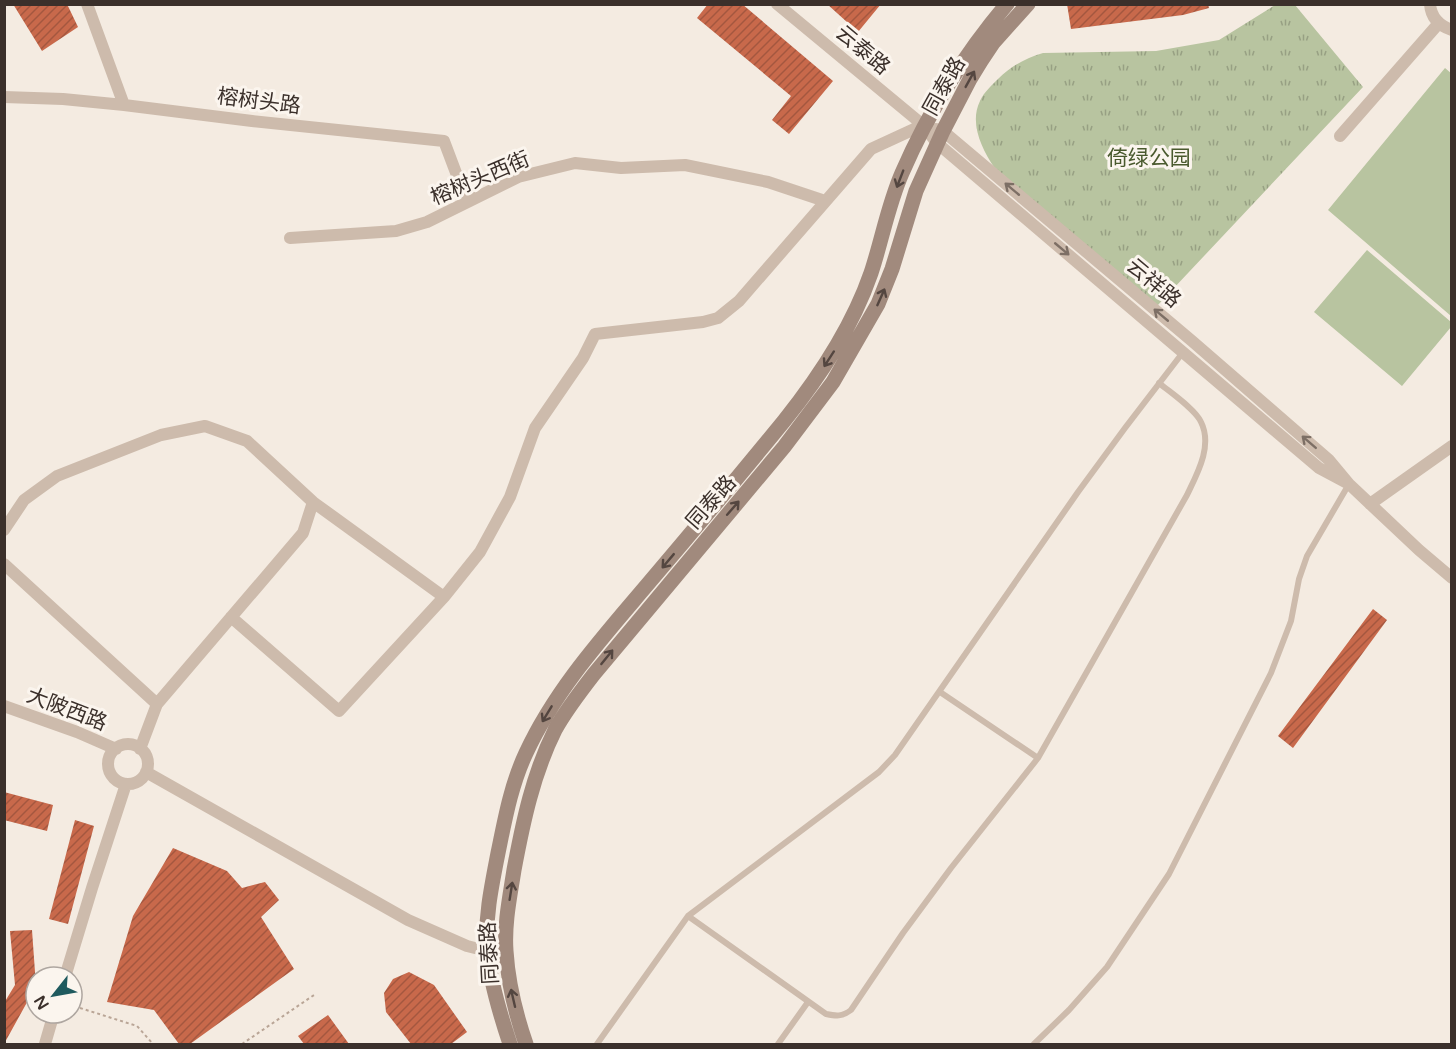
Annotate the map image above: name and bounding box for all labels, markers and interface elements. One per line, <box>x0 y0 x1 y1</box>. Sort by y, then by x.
street label: 云泰路 <box>831 21 895 80</box>
street label: 同泰路 <box>918 53 971 120</box>
one-way arrow <box>965 71 977 88</box>
street label: 榕树头路 <box>216 84 302 119</box>
street label: 榕树头西街 <box>427 146 533 210</box>
park label: 倚绿公园 <box>1107 146 1191 171</box>
one-way arrow <box>894 169 905 188</box>
one-way arrow <box>1005 182 1020 196</box>
one-way arrow <box>1054 242 1069 256</box>
street label: 云祥路 <box>1122 254 1186 313</box>
one-way arrow <box>876 289 887 307</box>
one-way arrow <box>1153 308 1169 321</box>
one-way arrow <box>823 351 835 367</box>
one-way arrow <box>1302 435 1317 449</box>
street label: 同泰路 <box>681 470 741 534</box>
one-way arrow <box>726 500 740 515</box>
one-way arrow <box>661 553 675 568</box>
one-way arrow <box>601 649 614 665</box>
street label: 大陂西路 <box>23 683 111 736</box>
one-way arrow <box>541 705 553 722</box>
one-way arrow <box>505 882 516 902</box>
street label: 同泰路 <box>475 921 504 985</box>
north arrow <box>24 965 84 1025</box>
one-way arrow <box>507 988 519 1007</box>
text: N <box>30 992 54 1013</box>

